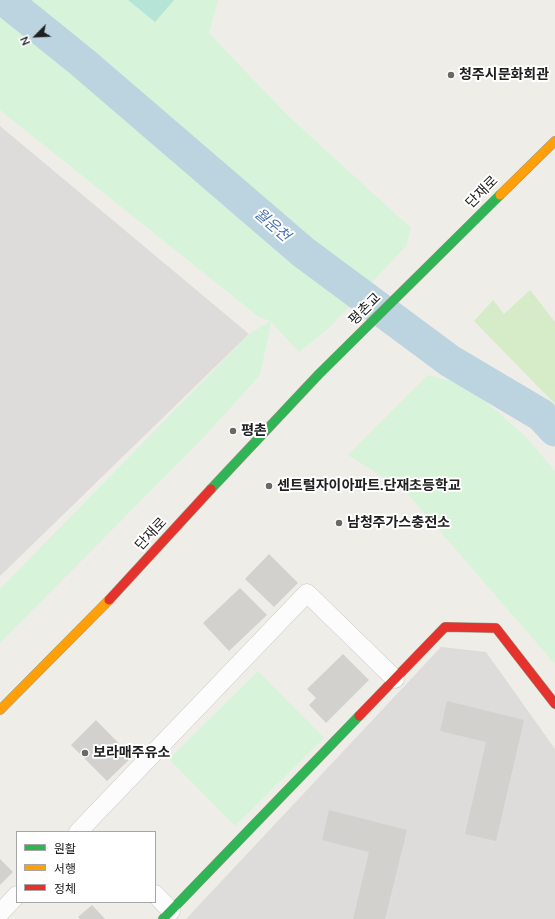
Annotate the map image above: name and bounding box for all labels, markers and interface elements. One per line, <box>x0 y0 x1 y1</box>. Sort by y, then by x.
north arrow <box>16 16 56 56</box>
text: N <box>17 34 33 48</box>
place label: 청주시문화회관 <box>459 67 549 83</box>
marker: 청주시문화회관 <box>446 70 456 80</box>
street label: 단재로 <box>462 172 502 212</box>
water label: 월운천 <box>250 205 294 245</box>
street label: 평촌교 <box>345 289 385 329</box>
place label: 평촌 <box>241 423 267 439</box>
marker: 평촌 <box>228 426 238 436</box>
place label: 센트럴자이아파트.단재초등학교 <box>277 478 461 494</box>
marker: 센트럴자이아파트.단재초등학교 <box>264 481 274 491</box>
street label: 단재로 <box>132 514 170 554</box>
place label: 남청주가스충전소 <box>347 515 450 531</box>
marker: 남청주가스충전소 <box>334 518 344 528</box>
place label: 보라매주유소 <box>93 745 170 761</box>
marker: 보라매주유소 <box>80 748 90 758</box>
legend <box>16 831 156 903</box>
text: 원활 <box>54 841 76 856</box>
text: 서행 <box>54 861 76 876</box>
text: 정체 <box>54 881 76 896</box>

